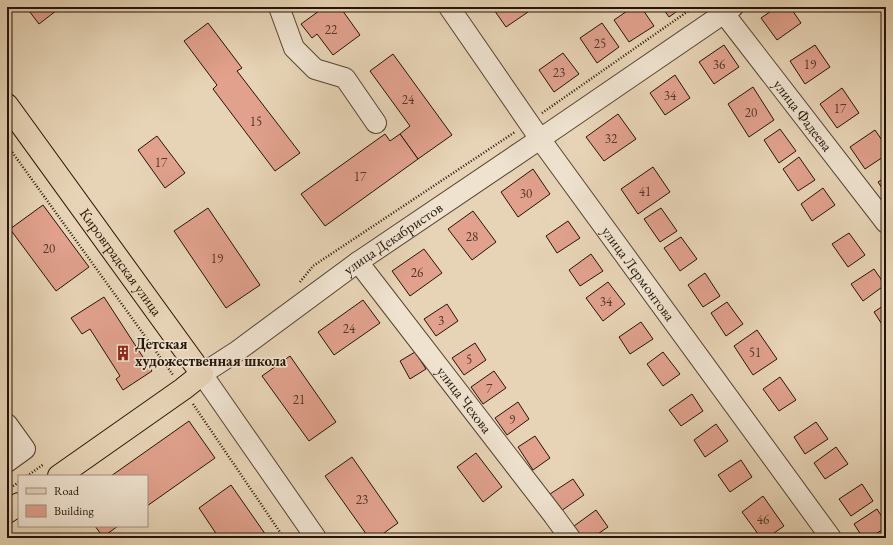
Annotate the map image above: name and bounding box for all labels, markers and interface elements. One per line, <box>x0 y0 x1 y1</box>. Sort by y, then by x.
house number: 22 <box>325 21 338 38</box>
house number: 25 <box>594 35 606 52</box>
house number: 36 <box>713 56 725 73</box>
house number: 19 <box>804 56 817 73</box>
house number: 23 <box>553 64 565 81</box>
street label: улица Фадеева <box>769 75 837 155</box>
house number: 34 <box>664 87 677 104</box>
house number: 24 <box>402 91 415 108</box>
house number: 17 <box>834 100 847 117</box>
house number: 20 <box>745 104 757 121</box>
house number: 15 <box>250 113 262 130</box>
house number: 32 <box>605 130 618 147</box>
house number: 17 <box>155 154 168 171</box>
house number: 17 <box>354 168 367 185</box>
house number: 41 <box>639 183 651 200</box>
house number: 30 <box>520 185 532 202</box>
street label: улица Декабристов <box>339 198 446 279</box>
street label: Кировградская улица <box>76 204 167 319</box>
street label: улица Лермонтова <box>598 222 680 325</box>
house number: 28 <box>466 228 478 245</box>
house number: 20 <box>43 240 55 257</box>
house number: 19 <box>211 250 224 267</box>
house number: 26 <box>411 264 423 281</box>
house number: 34 <box>600 293 613 310</box>
house number: 3 <box>438 312 444 329</box>
house number: 24 <box>343 320 356 337</box>
place label: Детская художественная школа <box>135 334 287 370</box>
building icon: Детская художественная школа <box>114 344 132 362</box>
house number: 51 <box>749 344 761 361</box>
house number: 5 <box>466 351 472 368</box>
street label: улица Чехова <box>433 362 497 437</box>
house number: 7 <box>486 380 493 397</box>
house number: 21 <box>293 391 305 408</box>
house number: 9 <box>509 411 516 428</box>
legend <box>18 475 148 527</box>
text: Road <box>54 483 80 499</box>
house number: 23 <box>356 491 368 508</box>
text: Building <box>54 503 95 519</box>
house number: 46 <box>757 511 769 528</box>

